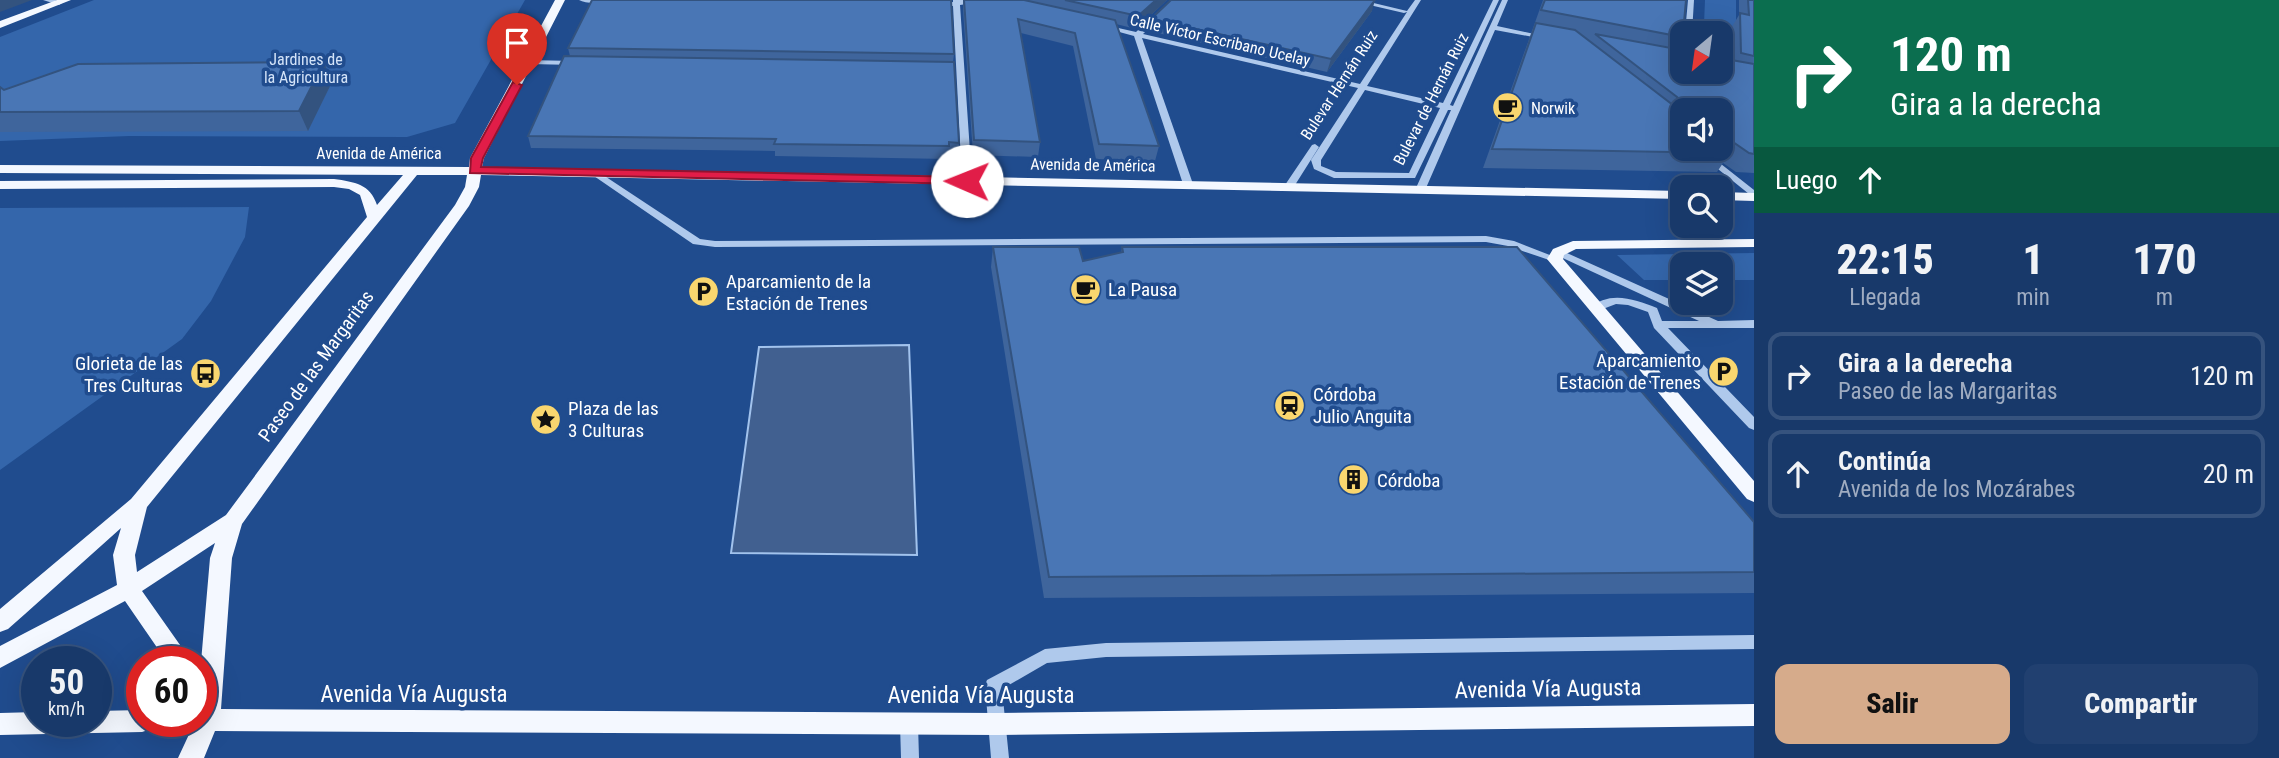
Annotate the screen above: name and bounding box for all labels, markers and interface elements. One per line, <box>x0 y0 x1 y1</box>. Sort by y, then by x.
street label: Calle Víctor Escribano Ucelay <box>1128 10 1312 70</box>
pin <box>487 13 547 85</box>
north arrow <box>1670 21 1732 84</box>
map controls <box>1670 21 1733 315</box>
icon: arrive <box>498 24 536 62</box>
text: 120 m <box>1890 26 2012 83</box>
street label: Bulevar Hernán Ruiz <box>1297 27 1381 143</box>
icon: right <box>1775 28 1866 119</box>
street label: Bulevar de Hernán Ruiz <box>1389 30 1473 168</box>
park label: Jardines de la Agricultura <box>264 50 348 87</box>
text: Gira a la derecha <box>1890 85 2102 123</box>
cafe icon: Norwik <box>1491 91 1525 125</box>
button: sound <box>1670 98 1733 161</box>
place label: Norwik <box>1531 99 1576 118</box>
street label: Avenida de América <box>316 144 442 163</box>
position arrow <box>930 144 1004 218</box>
street label: Avenida de América <box>1030 154 1156 176</box>
icon: ahead <box>1851 161 1889 199</box>
text: Luego <box>1775 165 1837 195</box>
button: search <box>1670 175 1733 238</box>
text: 22:15 <box>1836 235 1934 284</box>
text: 1 <box>2022 235 2044 284</box>
text: 170 <box>2132 235 2197 284</box>
button: layers <box>1670 252 1733 315</box>
place label: Aparcamiento de la Estación de Trenes <box>726 270 871 315</box>
cafe icon: La Pausa <box>1068 272 1102 306</box>
parking icon: Aparcamiento de la Estación de Trenes <box>686 275 720 309</box>
place label: La Pausa <box>1108 278 1177 301</box>
text: Llegada <box>1849 284 1921 311</box>
text: min <box>2016 284 2050 311</box>
text: m <box>2156 284 2173 311</box>
street label: Paseo de las Margaritas <box>253 286 379 446</box>
text: Gira a la derecha <box>1838 348 2012 378</box>
place label: Aparcamiento Estación de Trenes <box>1559 349 1701 394</box>
place label: Glorieta de las Tres Culturas <box>75 352 183 397</box>
parking icon: Aparcamiento Estación de Trenes <box>1707 354 1741 388</box>
bus stop icon: Glorieta de las Tres Culturas <box>189 357 223 391</box>
icon: right <box>1779 357 1817 395</box>
text: 120 m <box>2190 361 2254 391</box>
text: Paseo de las Margaritas <box>1838 378 2057 405</box>
place label: Córdoba Julio Anguita <box>1313 383 1412 428</box>
station icon: Córdoba Julio Anguita <box>1273 388 1307 422</box>
place label: Plaza de las 3 Culturas <box>568 397 659 442</box>
place icon: Plaza de las 3 Culturas <box>528 402 562 436</box>
text: Continúa <box>1838 446 1931 476</box>
icon: ahead <box>1779 455 1817 493</box>
text: 20 m <box>2203 459 2254 489</box>
building icon: Córdoba <box>1337 463 1371 497</box>
place label: Córdoba <box>1377 469 1440 492</box>
text: Avenida de los Mozárabes <box>1838 476 2075 503</box>
speed limit sign: 60 <box>126 646 217 737</box>
text: 50 <box>49 662 84 703</box>
button: Salir <box>1775 664 2010 744</box>
button: Compartir <box>2024 664 2258 744</box>
street label: Avenida Vía Augusta <box>1454 674 1642 704</box>
street label: Avenida Vía Augusta <box>321 681 507 708</box>
street label: Avenida Vía Augusta <box>888 682 1074 709</box>
text: km/h <box>48 698 85 719</box>

